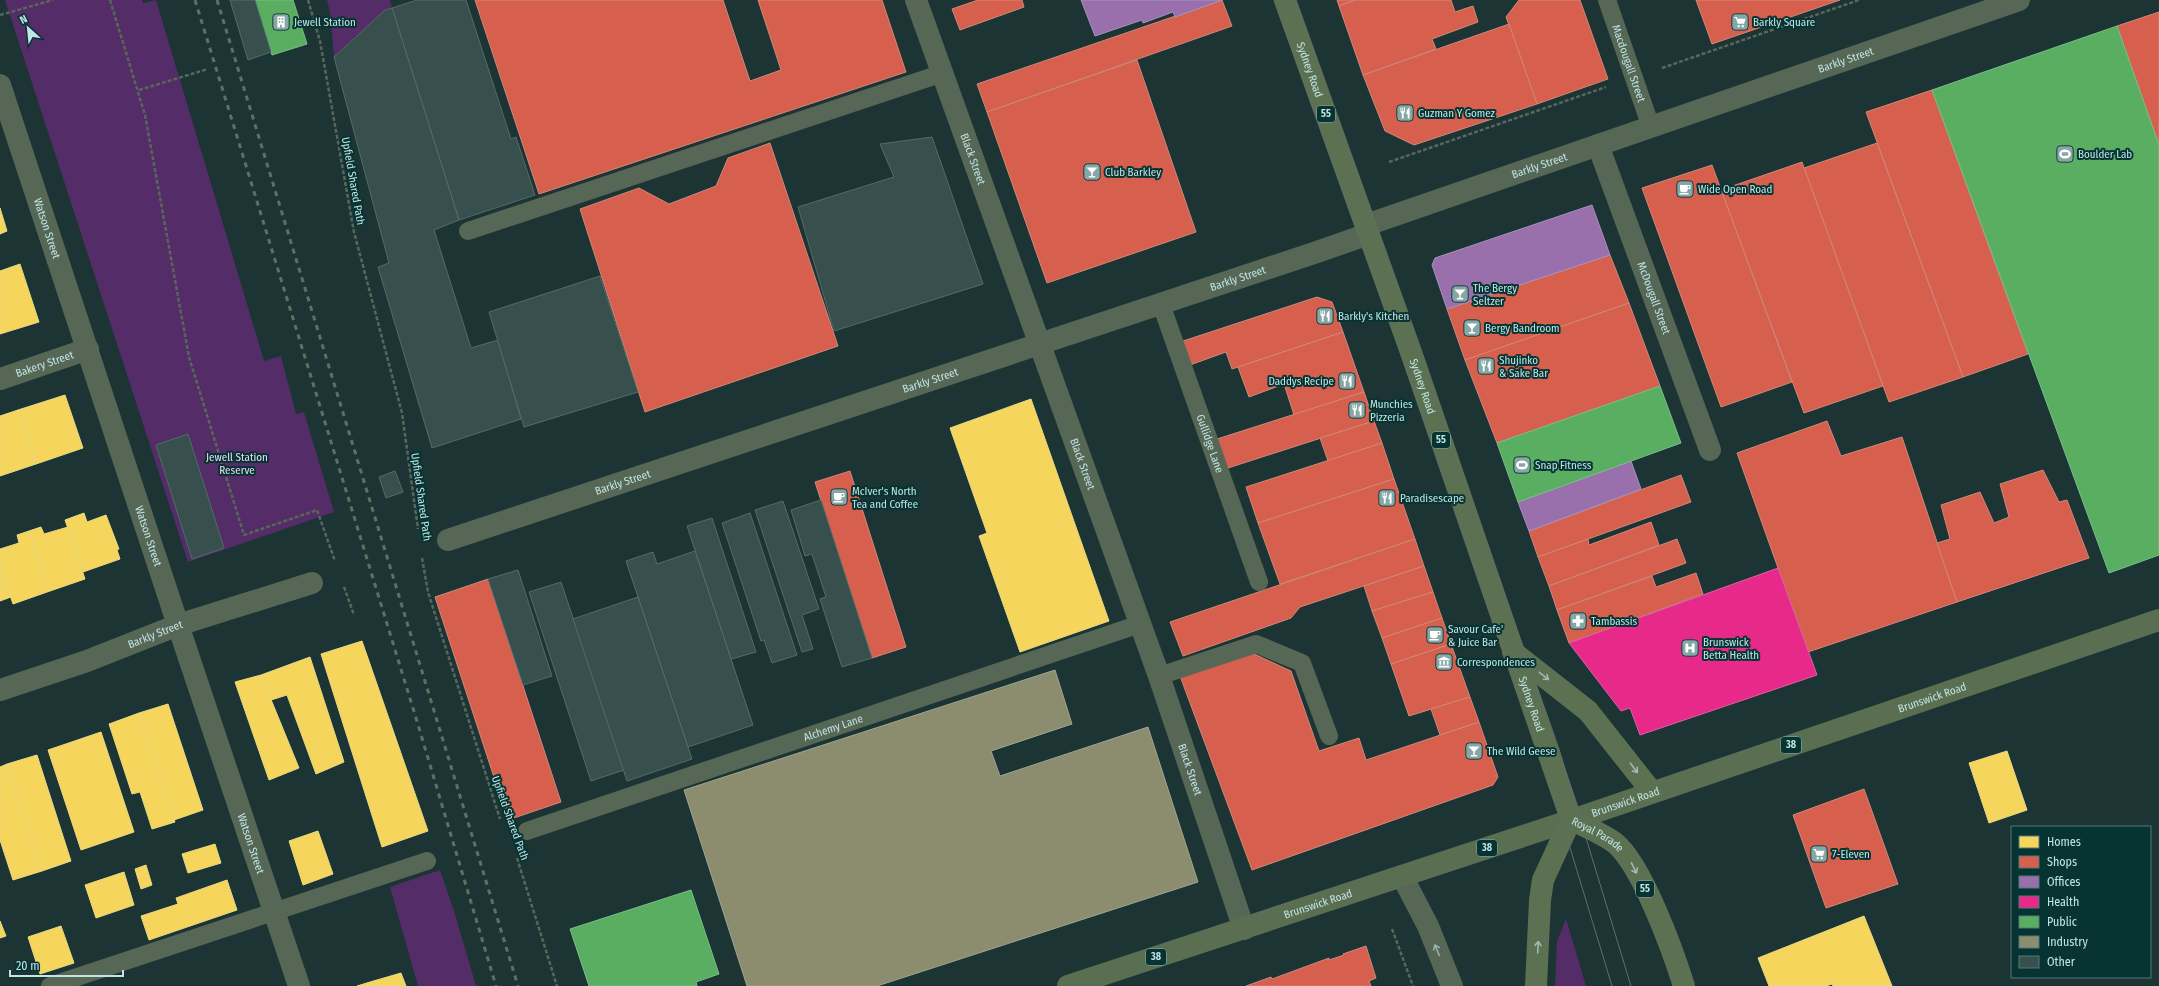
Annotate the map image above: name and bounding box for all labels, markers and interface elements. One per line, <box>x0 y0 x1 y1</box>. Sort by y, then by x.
north arrow <box>8 8 48 48</box>
text: N <box>18 12 30 27</box>
building icon: Jewell Station <box>271 12 291 32</box>
supermarket icon: Barkly Square <box>1730 12 1750 32</box>
place label: Jewell Station <box>294 16 356 29</box>
place label: Barkly Square <box>1753 16 1815 29</box>
street label: Macdougall Street <box>1610 23 1648 104</box>
street label: Sydney Road <box>1294 40 1326 99</box>
street label: Barkly Street <box>1816 44 1875 75</box>
restaurant icon: Guzman Y Gomez <box>1395 103 1415 123</box>
road number: 55 <box>1317 106 1335 122</box>
place label: Guzman Y Gomez <box>1418 107 1496 120</box>
street label: Black Street <box>958 132 989 187</box>
street label: Upfield Shared Path <box>339 136 367 226</box>
sports icon: Boulder Lab <box>2055 144 2075 164</box>
place label: Boulder Lab <box>2078 148 2132 161</box>
street label: Barkly Street <box>1510 150 1569 181</box>
bar icon: Club Barkley <box>1082 162 1102 182</box>
place label: Club Barkley <box>1105 166 1161 179</box>
cafe icon: Wide Open Road <box>1675 179 1695 199</box>
place label: Wide Open Road <box>1698 183 1772 196</box>
street label: Watson Street <box>31 196 63 261</box>
street label: McDougall Street <box>1635 260 1674 336</box>
street label: Barkly Street <box>1208 263 1268 294</box>
place label: The Bergy Seltzer <box>1473 282 1517 308</box>
bar icon: The Bergy Seltzer <box>1450 284 1470 304</box>
restaurant icon: Barkly's Kitchen <box>1315 306 1335 326</box>
place label: Barkly's Kitchen <box>1338 310 1409 323</box>
bar icon: Bergy Bandroom <box>1462 318 1482 338</box>
place label: Bergy Bandroom <box>1485 322 1559 335</box>
street label: Bakery Street <box>14 348 76 380</box>
place label: Shujinko & Sake Bar <box>1499 354 1548 380</box>
restaurant icon: Shujinko & Sake Bar <box>1476 356 1496 376</box>
street label: Sydney Road <box>1407 357 1438 416</box>
street label: Barkly Street <box>901 365 960 395</box>
restaurant icon: Daddys Recipe <box>1337 371 1357 391</box>
place label: Daddys Recipe <box>1268 375 1334 388</box>
place label: Munchies Pizzeria <box>1370 398 1413 424</box>
restaurant icon: Munchies Pizzeria <box>1347 400 1367 420</box>
street label: Gullidge Lane <box>1194 413 1226 475</box>
road number: 55 <box>1432 432 1450 448</box>
street label: Black Street <box>1068 436 1098 492</box>
park label: Jewell Station Reserve <box>206 451 268 477</box>
street label: Upfield Shared Path <box>408 452 434 542</box>
sports icon: Snap Fitness <box>1512 455 1532 475</box>
place label: Snap Fitness <box>1535 459 1592 472</box>
street label: Barkly Street <box>593 467 653 497</box>
place label: McIver's North Tea and Coffee <box>852 485 918 511</box>
cafe icon: McIver's North Tea and Coffee <box>829 487 849 507</box>
restaurant icon: Paradisescape <box>1377 488 1397 508</box>
place label: Paradisescape <box>1400 492 1464 505</box>
street label: Watson Street <box>133 504 165 568</box>
pharmacy icon: Tambassis <box>1568 611 1588 631</box>
place label: Tambassis <box>1591 615 1638 628</box>
street label: Barkly Street <box>126 617 184 651</box>
place label: Savour Cafe' & Juice Bar <box>1448 623 1503 649</box>
cafe icon: Savour Cafe' & Juice Bar <box>1425 625 1445 645</box>
place label: Brunswick Betta Health <box>1703 636 1759 662</box>
hospital icon: Brunswick Betta Health <box>1680 638 1700 658</box>
museum icon: Correspondences <box>1434 652 1454 672</box>
place label: Correspondences <box>1457 656 1535 669</box>
one-way arrow <box>1538 672 1549 680</box>
street label: Sydney Road <box>1516 675 1547 733</box>
street label: Brunswick Road <box>1896 680 1968 715</box>
street label: Alchemy Lane <box>802 712 864 744</box>
road number: 38 <box>1781 737 1801 753</box>
bar icon: The Wild Geese <box>1464 741 1484 761</box>
street label: Black Street <box>1176 742 1205 797</box>
place label: The Wild Geese <box>1487 745 1556 758</box>
one-way arrow <box>1630 763 1638 774</box>
street label: Upfield Shared Path <box>489 774 531 862</box>
street label: Brunswick Road <box>1590 784 1661 820</box>
street label: Watson Street <box>235 812 268 876</box>
street label: Royal Parade <box>1570 814 1627 854</box>
legend <box>2011 826 2151 978</box>
text: Homes <box>2047 835 2081 849</box>
road number: 38 <box>1477 840 1497 856</box>
supermarket icon: 7-Eleven <box>1809 844 1829 864</box>
place label: 7-Eleven <box>1832 848 1870 861</box>
text: Shops <box>2047 855 2077 869</box>
one-way arrow <box>1631 861 1638 873</box>
text: Offices <box>2047 875 2080 889</box>
road number: 55 <box>1636 881 1654 897</box>
street label: Brunswick Road <box>1282 886 1354 921</box>
text: Health <box>2047 895 2079 909</box>
text: Public <box>2047 915 2077 929</box>
text: Industry <box>2047 935 2088 949</box>
one-way arrow <box>1535 941 1542 954</box>
one-way arrow <box>1433 944 1441 956</box>
road number: 38 <box>1146 949 1166 965</box>
scale bar <box>10 952 123 978</box>
text: Other <box>2047 955 2076 969</box>
text: 20 m <box>16 959 40 973</box>

